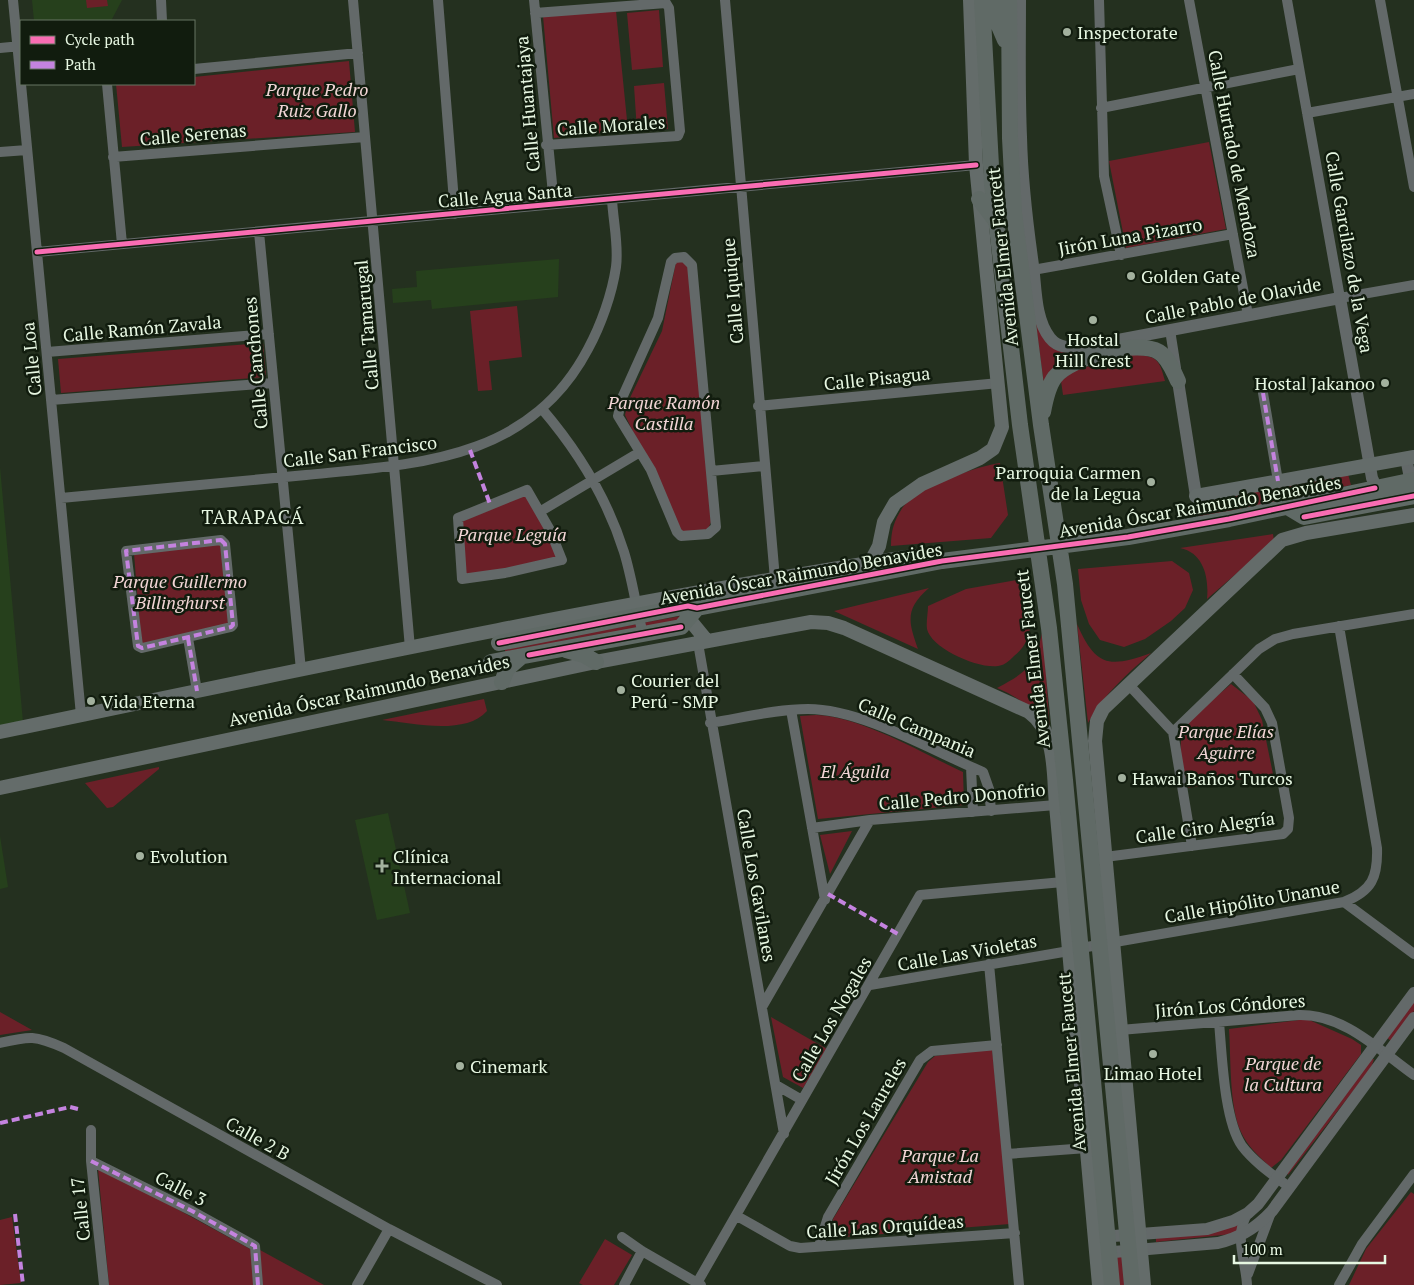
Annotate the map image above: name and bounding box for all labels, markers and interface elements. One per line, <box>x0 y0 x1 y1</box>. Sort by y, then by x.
legend <box>20 20 195 85</box>
place label: Inspectorate <box>1077 20 1178 44</box>
marker: Inspectorate <box>1061 26 1073 38</box>
text: Cycle path <box>65 29 135 49</box>
street label: Calle Huantajaya <box>509 35 545 173</box>
street label: Calle Hurtado de Mendoza <box>1203 48 1267 260</box>
text: Path <box>65 54 96 74</box>
park label: Parque Pedro Ruiz Gallo <box>265 77 368 122</box>
street label: Calle Morales <box>556 109 666 141</box>
street label: Calle Serenas <box>139 117 247 151</box>
street label: Calle Garcilazo de la Vega <box>1320 149 1380 355</box>
street label: Avenida Elmer Faucett <box>981 166 1023 348</box>
street label: Calle Agua Santa <box>437 177 573 213</box>
street label: Jirón Luna Pizarro <box>1056 212 1204 260</box>
street label: Calle Iquique <box>715 237 749 345</box>
street label: Calle Tamarugal <box>348 259 384 391</box>
place label: Golden Gate <box>1141 264 1240 288</box>
marker: Golden Gate <box>1125 270 1137 282</box>
street label: Calle Pablo de Olavide <box>1143 271 1323 329</box>
street label: Calle Canchones <box>237 296 273 430</box>
street label: Calle Ramón Zavala <box>62 309 222 347</box>
marker: Hostal Hill Crest <box>1087 314 1099 326</box>
street label: Calle Loa <box>15 321 47 397</box>
place label: Hostal Hill Crest <box>1055 327 1131 372</box>
street label: Calle Pisagua <box>823 360 931 396</box>
place label: Hostal Jakanoo <box>1254 371 1375 395</box>
marker: Hostal Jakanoo <box>1379 377 1391 389</box>
park label: Parque Ramón Castilla <box>607 390 720 435</box>
street label: Calle San Francisco <box>282 430 438 472</box>
place label: Parroquia Carmen de la Legua <box>995 460 1141 505</box>
street label: Avenida Óscar Raimundo Benavides <box>1057 469 1343 543</box>
marker: Parroquia Carmen de la Legua <box>1145 476 1157 488</box>
district label: TARAPACÁ <box>202 504 304 529</box>
park label: Parque Leguía <box>456 522 567 546</box>
street label: Avenida Óscar Raimundo Benavides <box>658 536 944 610</box>
street label: Avenida Elmer Faucett <box>1009 568 1055 750</box>
park label: Parque Guillermo Billinghurst <box>112 569 247 614</box>
street label: Avenida Óscar Raimundo Benavides <box>226 648 512 732</box>
place label: Courier del Perú - SMP <box>631 668 720 713</box>
marker: Courier del Perú - SMP <box>615 684 627 696</box>
place label: Vida Eterna <box>101 689 195 713</box>
street label: Calle Campania <box>854 691 980 763</box>
marker: Vida Eterna <box>85 695 97 707</box>
park label: Parque Elías Aguirre <box>1177 719 1274 764</box>
park label: El Águila <box>819 759 890 783</box>
place label: Hawai Baños Turcos <box>1132 766 1293 790</box>
marker: Hawai Baños Turcos <box>1116 772 1128 784</box>
street label: Calle Pedro Donofrio <box>878 777 1046 815</box>
street label: Calle Ciro Alegría <box>1134 805 1276 849</box>
street label: Calle Los Gavilanes <box>732 807 782 963</box>
place label: Evolution <box>150 844 228 868</box>
place label: Clínica Internacional <box>393 844 501 889</box>
marker: Evolution <box>134 850 146 862</box>
marker: Clínica Internacional <box>375 859 389 873</box>
street label: Calle Hipólito Unanue <box>1163 874 1341 928</box>
street label: Calle Las Violetas <box>895 928 1039 976</box>
street label: Calle Los Nogales <box>785 952 877 1086</box>
street label: Avenida Elmer Faucett <box>1051 971 1091 1153</box>
street label: Jirón Los Cóndores <box>1154 988 1306 1022</box>
marker: Limao Hotel <box>1147 1048 1159 1060</box>
park label: Parque de la Cultura <box>1244 1051 1322 1096</box>
street label: Jirón Los Laureles <box>819 1053 911 1189</box>
place label: Cinemark <box>470 1054 548 1078</box>
marker: Cinemark <box>454 1060 466 1072</box>
place label: Limao Hotel <box>1104 1061 1202 1085</box>
street label: Calle 2 B <box>222 1111 294 1165</box>
park label: Parque La Amistad <box>900 1143 979 1188</box>
street label: Calle 3 <box>151 1165 211 1211</box>
street label: Calle 17 <box>65 1176 95 1242</box>
street label: Calle Las Orquídeas <box>805 1209 965 1243</box>
scale bar <box>1234 1232 1385 1264</box>
text: 100 m <box>1242 1239 1283 1259</box>

